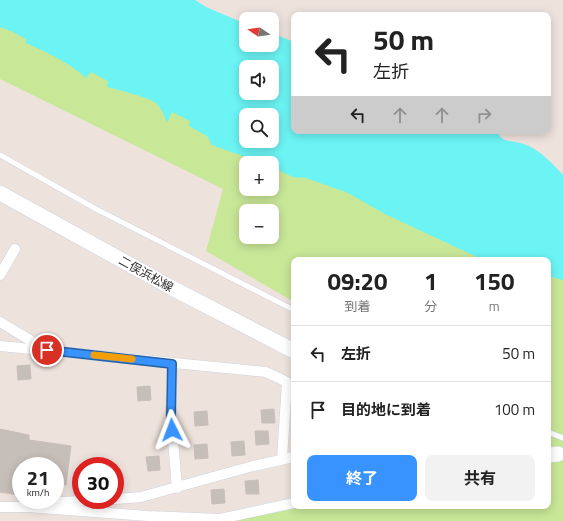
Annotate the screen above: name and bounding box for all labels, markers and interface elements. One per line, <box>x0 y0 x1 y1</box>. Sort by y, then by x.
north arrow <box>239 12 279 52</box>
map controls <box>239 12 279 244</box>
text: 50 m <box>373 18 434 61</box>
icon: left <box>307 28 359 80</box>
text: 左折 <box>373 58 409 85</box>
button: sound <box>239 60 279 100</box>
icon: left <box>347 104 369 126</box>
icon: ahead <box>389 104 411 126</box>
icon: ahead <box>431 104 453 126</box>
icon: right <box>473 104 495 126</box>
button: search <box>239 108 279 148</box>
button: + <box>239 156 279 196</box>
button: − <box>239 204 279 244</box>
street label: 二俣浜松線 <box>115 251 177 296</box>
text: 09:20 <box>328 263 387 299</box>
text: 1 <box>424 263 438 299</box>
text: 150 <box>474 263 514 299</box>
text: 到着 <box>345 296 371 316</box>
text: 分 <box>424 296 437 316</box>
text: m <box>489 296 500 316</box>
pin <box>30 333 64 367</box>
icon: arrive <box>36 339 58 361</box>
text: 左折 <box>341 342 371 365</box>
text: 50 m <box>502 342 535 365</box>
icon: left <box>307 343 329 365</box>
text: 目的地に到着 <box>341 398 431 421</box>
text: 100 m <box>494 398 535 421</box>
icon: arrive <box>307 399 329 421</box>
position arrow <box>151 409 193 451</box>
button: 終了 <box>307 455 417 501</box>
button: 共有 <box>425 455 535 501</box>
speed limit sign: 30 <box>72 457 124 509</box>
text: 21 <box>27 462 49 493</box>
text: km/h <box>27 485 49 500</box>

